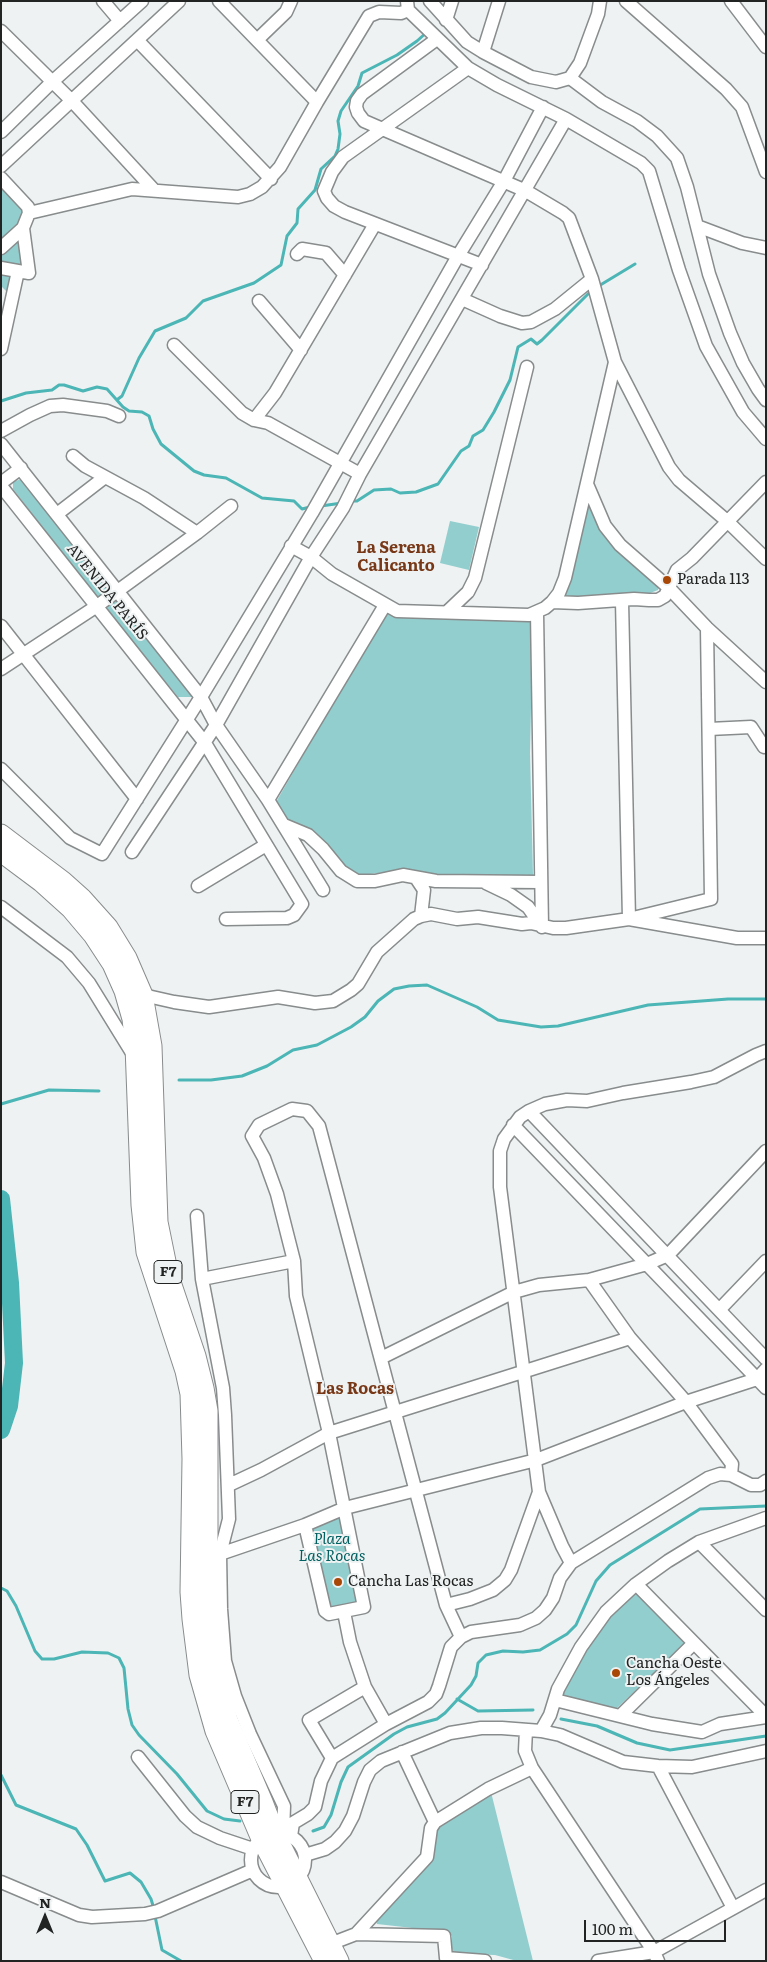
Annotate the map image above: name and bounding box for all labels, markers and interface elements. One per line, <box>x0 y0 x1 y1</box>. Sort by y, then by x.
district label: La Serena Calicanto <box>356 538 436 576</box>
street label: AVENIDA PARÍS <box>63 540 151 644</box>
place label: Parada 113 <box>677 571 750 589</box>
marker: Parada 113 <box>661 574 673 586</box>
road number: F7 <box>154 1260 182 1284</box>
district label: Las Rocas <box>316 1379 394 1399</box>
park label: Plaza Las Rocas <box>299 1531 365 1566</box>
place label: Cancha Las Rocas <box>348 1573 473 1591</box>
marker: Cancha Las Rocas <box>332 1576 344 1588</box>
place label: Cancha Oeste Los Ángeles <box>626 1655 722 1690</box>
marker: Cancha Oeste Los Ángeles <box>610 1667 622 1679</box>
road number: F7 <box>231 1790 259 1814</box>
north arrow <box>20 1892 70 1942</box>
text: N <box>39 1892 51 1912</box>
scale bar <box>587 1910 730 1942</box>
text: 100 m <box>592 1917 633 1940</box>

